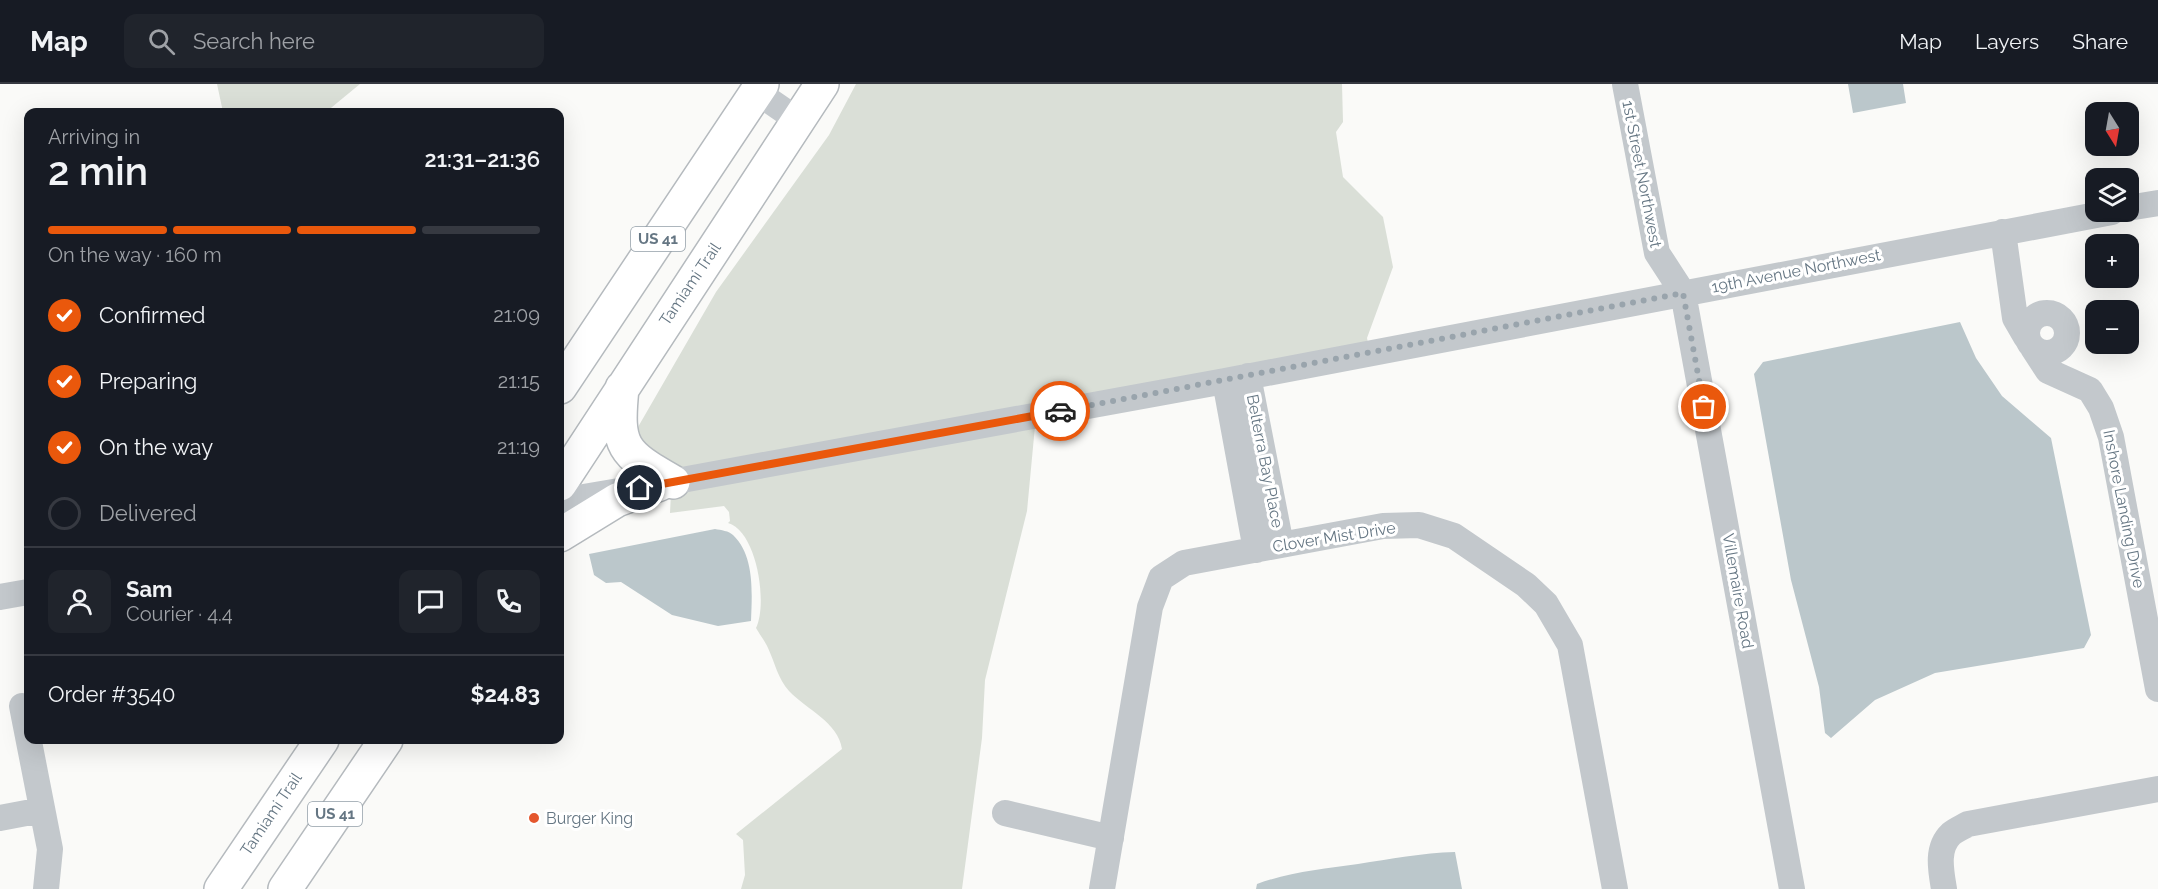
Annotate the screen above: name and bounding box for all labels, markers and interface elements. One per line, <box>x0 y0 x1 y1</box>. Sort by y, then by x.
search box <box>124 14 544 68</box>
text: Map <box>30 25 88 58</box>
icon: search <box>145 25 178 58</box>
text: Search here <box>193 28 315 54</box>
text: Map <box>1899 29 1942 54</box>
text: Layers <box>1975 29 2039 54</box>
text: Share <box>2072 29 2128 54</box>
street label: 1st Street Northwest <box>1618 99 1666 250</box>
north arrow <box>2085 102 2139 156</box>
map controls <box>2085 102 2139 354</box>
text: Arriving in <box>48 125 140 149</box>
text: 21:31–21:36 <box>425 146 540 172</box>
text: 2 min <box>48 148 148 194</box>
button: layers <box>2085 168 2139 222</box>
road number: US 41 <box>631 227 685 251</box>
button: + <box>2085 234 2139 288</box>
street label: Tamiami Trail <box>655 238 725 329</box>
text: On the way · 160 m <box>48 243 222 267</box>
street label: 19th Avenue Northwest <box>1710 245 1883 297</box>
icon: check <box>48 299 81 332</box>
button: − <box>2085 300 2139 354</box>
text: Confirmed <box>99 302 206 328</box>
text: 21:09 <box>493 303 540 327</box>
icon: check <box>48 365 81 398</box>
text: Preparing <box>99 368 197 394</box>
text: 21:15 <box>498 369 540 393</box>
courier <box>1030 381 1090 441</box>
pin <box>1678 381 1729 432</box>
icon: bag <box>1687 390 1720 423</box>
street label: Belterra Bay Place <box>1243 393 1287 529</box>
icon: car <box>1044 395 1077 428</box>
street label: Inshore Landing Drive <box>2099 428 2149 590</box>
icon: check <box>48 431 81 464</box>
text: On the way <box>99 434 213 460</box>
text: 21:19 <box>497 435 540 459</box>
pin <box>614 462 665 513</box>
icon: home <box>623 471 656 504</box>
text: Delivered <box>99 500 197 526</box>
street label: Clover Mist Drive <box>1271 518 1397 556</box>
street label: Villemaire Road <box>1719 532 1757 650</box>
button: person <box>48 570 111 633</box>
button: chat <box>399 570 462 633</box>
button: phone <box>477 570 540 633</box>
text: Sam <box>126 576 173 602</box>
text: Courier · 4.4 <box>126 602 233 626</box>
text: Order #3540 <box>48 681 175 707</box>
text: $24.83 <box>471 681 540 707</box>
street label: Tamiami Trail <box>236 768 306 859</box>
road number: US 41 <box>308 802 362 826</box>
place label: Burger King <box>546 809 633 828</box>
marker: Burger King <box>527 811 541 825</box>

